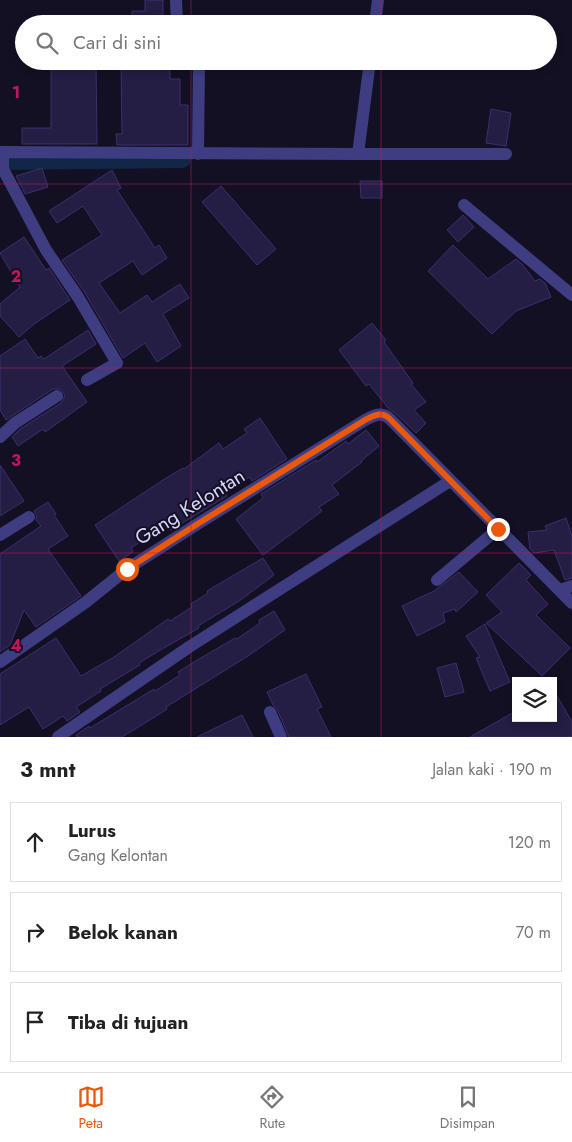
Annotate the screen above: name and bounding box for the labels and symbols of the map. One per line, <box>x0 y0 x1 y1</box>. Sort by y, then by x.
text: 1 <box>12 81 20 104</box>
text: 2 <box>11 265 21 288</box>
text: 3 <box>11 449 21 472</box>
street label: Gang Kelontan <box>129 462 251 552</box>
route end <box>487 518 510 541</box>
route start <box>116 558 139 581</box>
text: 4 <box>10 634 22 657</box>

